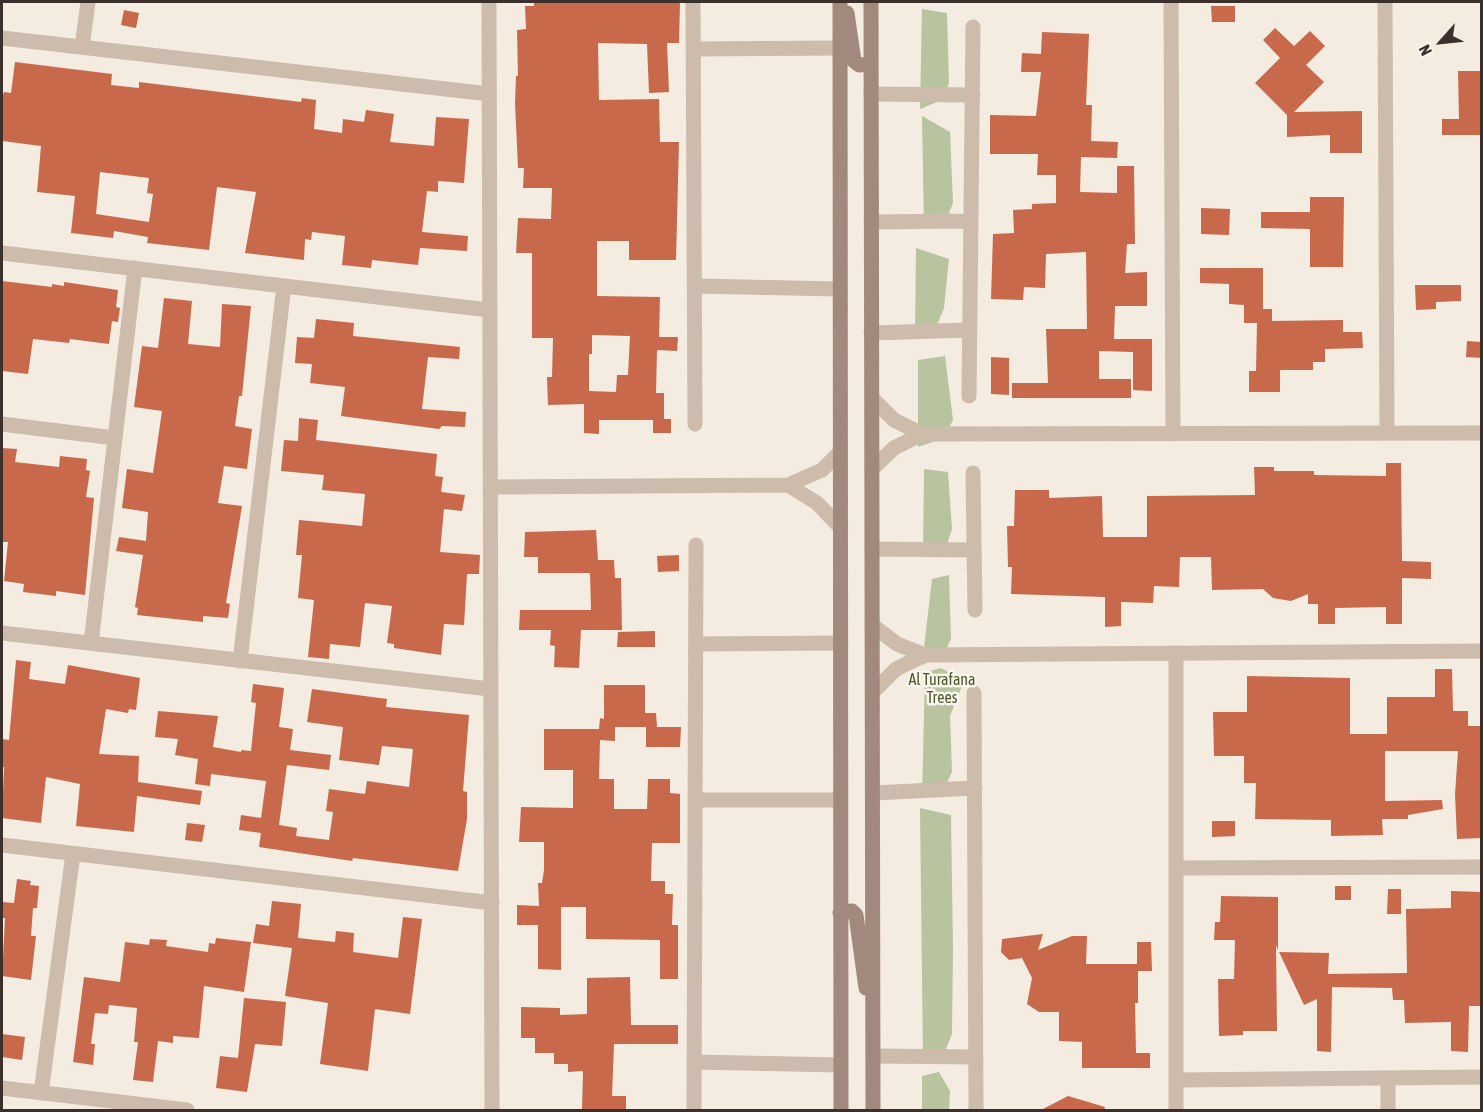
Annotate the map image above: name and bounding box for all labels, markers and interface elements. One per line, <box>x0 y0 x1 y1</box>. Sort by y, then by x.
north arrow <box>1411 12 1471 72</box>
text: N <box>1415 42 1435 58</box>
park label: Al Turafana Trees <box>908 670 976 708</box>

